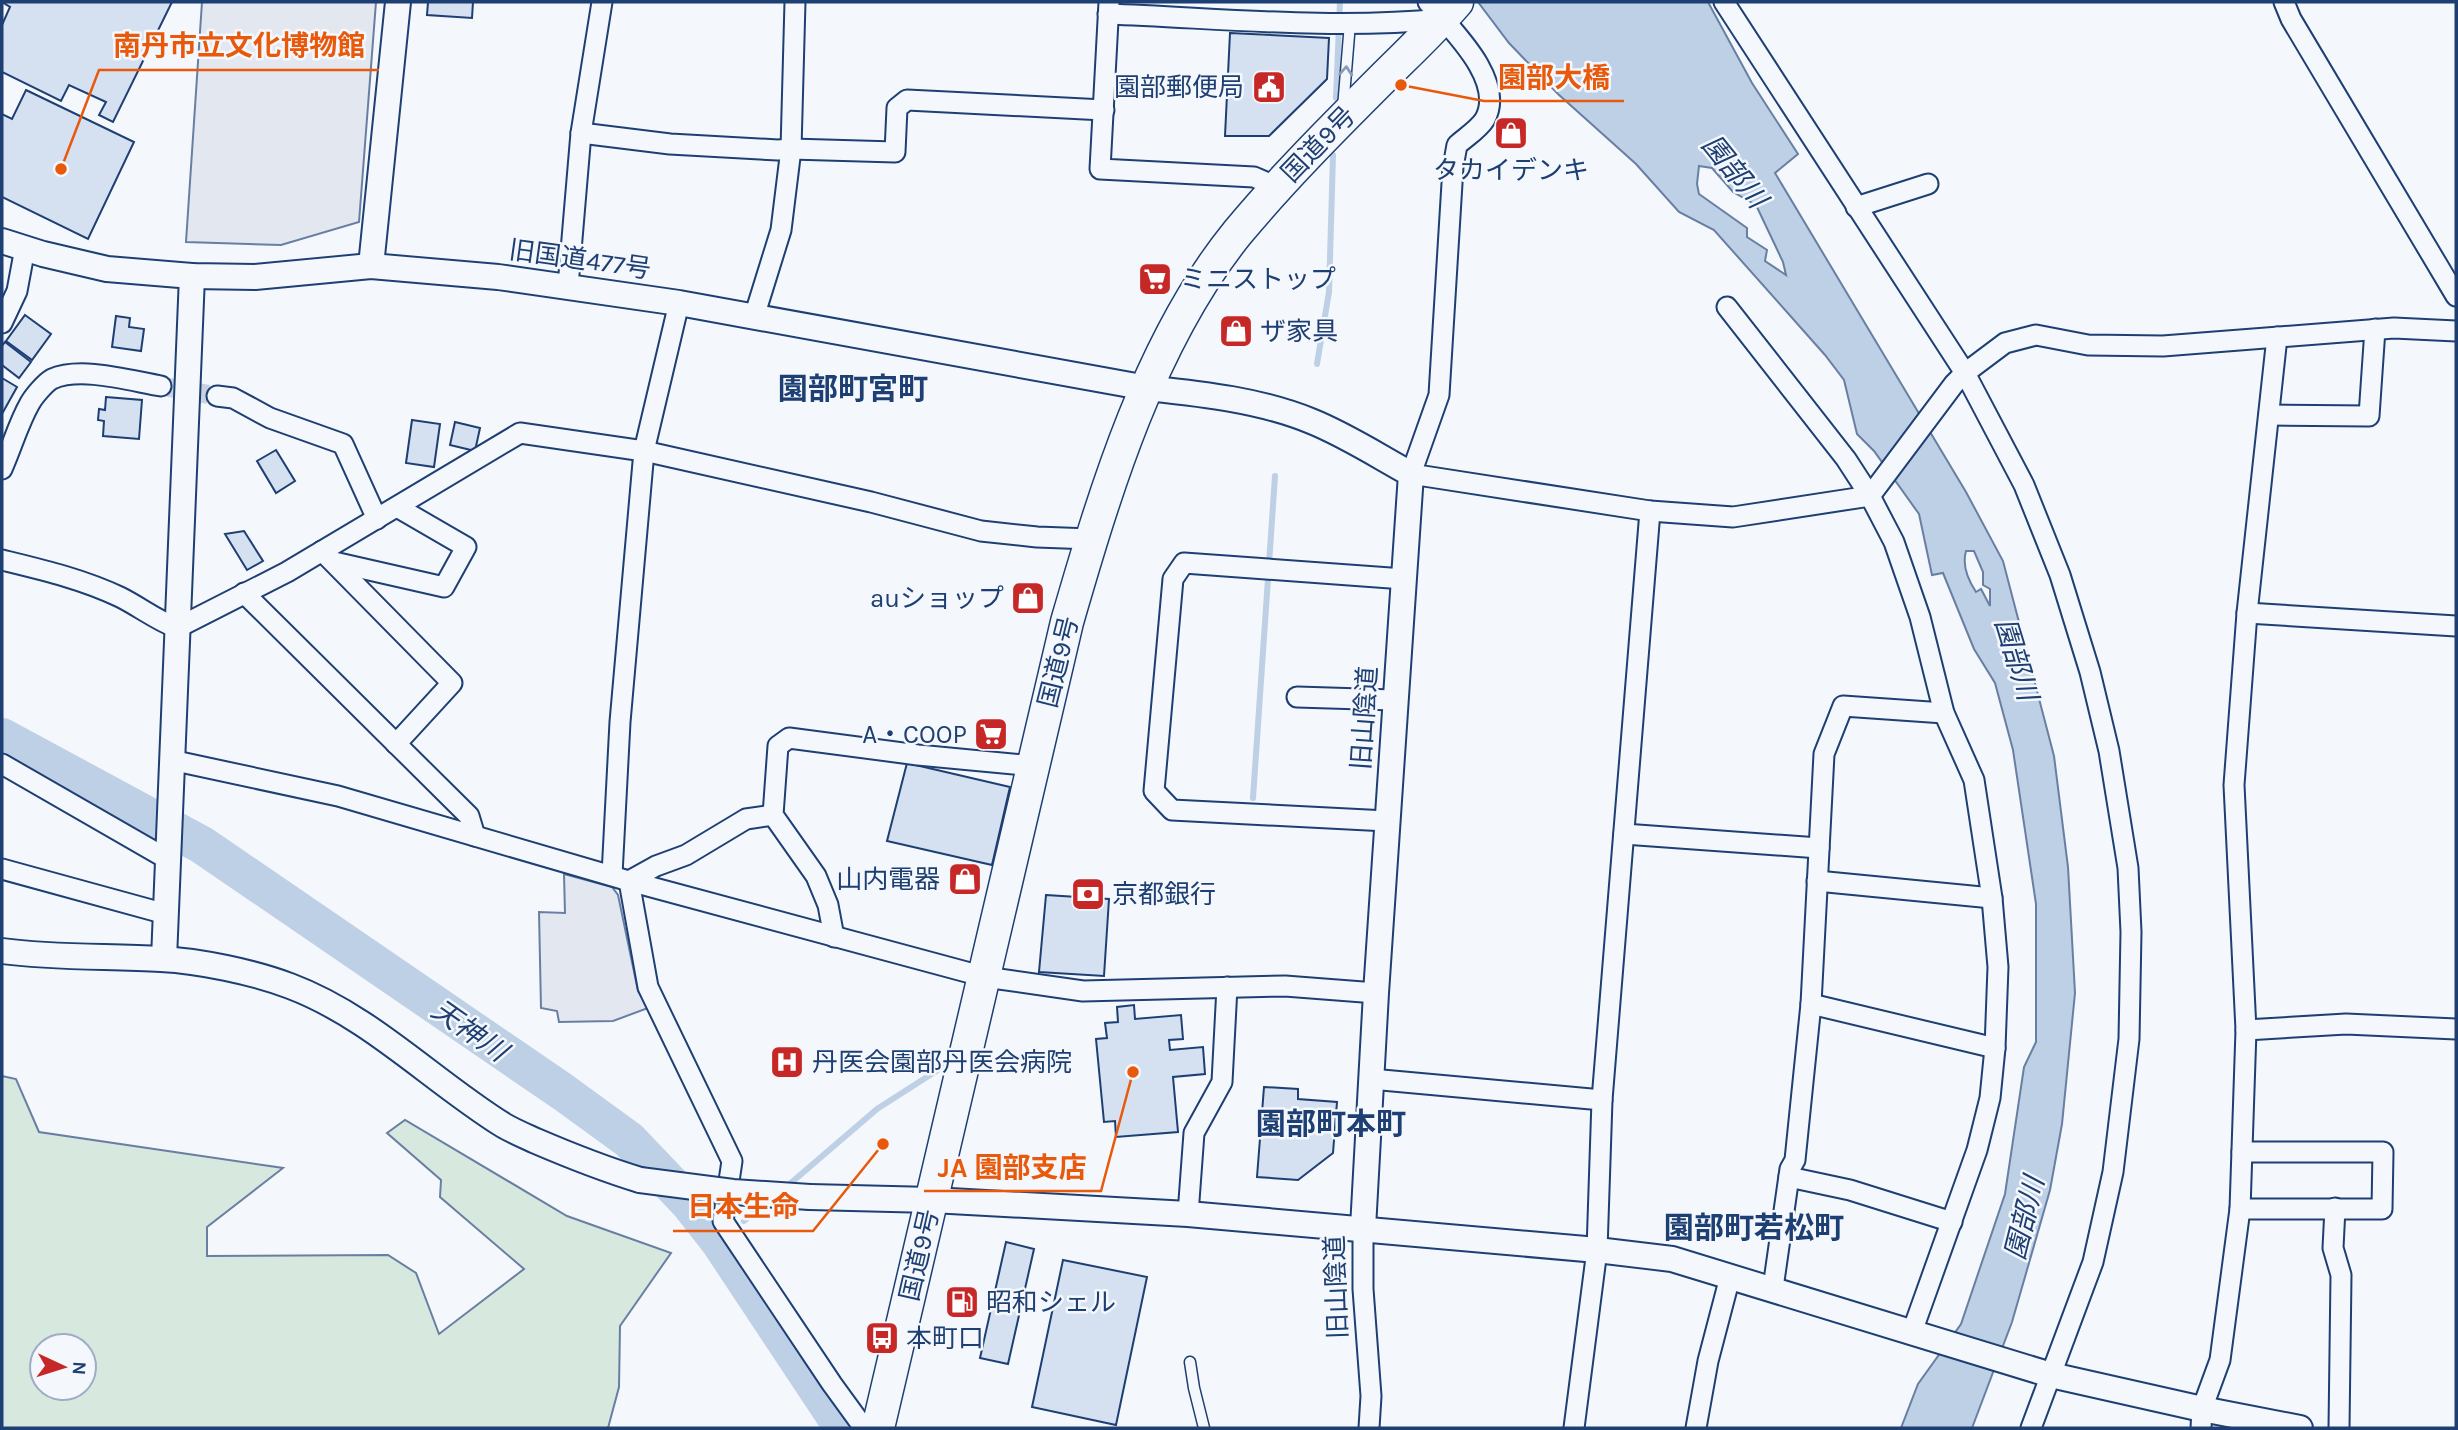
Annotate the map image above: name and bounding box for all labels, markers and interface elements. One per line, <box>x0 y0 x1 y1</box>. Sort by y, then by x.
callout: 南丹市立文化博物館 <box>99 21 379 70</box>
text: 南丹市立文化博物館 <box>113 29 365 62</box>
callout: 園部大橋 <box>1484 52 1624 101</box>
text: 園部大橋 <box>1498 61 1610 94</box>
one-way arrow <box>1338 65 1353 76</box>
public building icon: 園部郵便局 <box>1250 68 1288 106</box>
place label: 園部郵便局 <box>1114 72 1244 103</box>
street label: 国道9号 <box>1275 100 1362 189</box>
shop icon: タカイデンキ <box>1492 114 1530 152</box>
water label: 園部川 <box>1695 128 1776 217</box>
place label: タカイデンキ <box>1433 155 1589 186</box>
street label: 旧国道477号 <box>507 234 653 285</box>
supermarket icon: ミニストップ <box>1136 260 1174 298</box>
place label: ミニストップ <box>1180 264 1336 295</box>
shop icon: ザ家具 <box>1217 312 1255 350</box>
place label: ザ家具 <box>1260 316 1338 347</box>
district label: 園部町宮町 <box>778 371 928 407</box>
shop icon: auショップ <box>1009 579 1047 617</box>
place label: auショップ <box>870 583 1004 614</box>
street label: 国道9号 <box>1032 613 1085 711</box>
water label: 園部川 <box>1988 614 2045 707</box>
street label: 旧山陰道 <box>1345 665 1384 771</box>
supermarket icon: A・COOP <box>972 715 1010 753</box>
place label: A・COOP <box>862 719 967 750</box>
shop icon: 山内電器 <box>946 860 984 898</box>
place label: 山内電器 <box>836 864 940 895</box>
bank icon: 京都銀行 <box>1069 875 1107 913</box>
place label: 京都銀行 <box>1112 879 1216 910</box>
water label: 天神川 <box>426 993 516 1070</box>
hospital icon: 丹医会園部丹医会病院 <box>768 1043 806 1081</box>
place label: 丹医会園部丹医会病院 <box>812 1047 1072 1078</box>
district label: 園部町本町 <box>1256 1106 1406 1142</box>
callout: JA 園部支店 <box>924 1142 1101 1191</box>
text: JA 園部支店 <box>937 1151 1087 1184</box>
water label: 園部川 <box>1998 1170 2051 1263</box>
callout: 日本生命 <box>673 1182 813 1231</box>
text: 日本生命 <box>687 1190 799 1223</box>
street label: 国道9号 <box>894 1206 945 1304</box>
district label: 園部町若松町 <box>1664 1210 1844 1246</box>
street label: 旧山陰道 <box>1319 1234 1354 1339</box>
fuel station icon: 昭和シェル <box>943 1283 981 1321</box>
place label: 昭和シェル <box>986 1287 1116 1318</box>
bus stop icon: 本町口 <box>863 1319 901 1357</box>
place label: 本町口 <box>906 1323 984 1354</box>
north arrow <box>28 1332 98 1402</box>
text: N <box>68 1361 90 1376</box>

